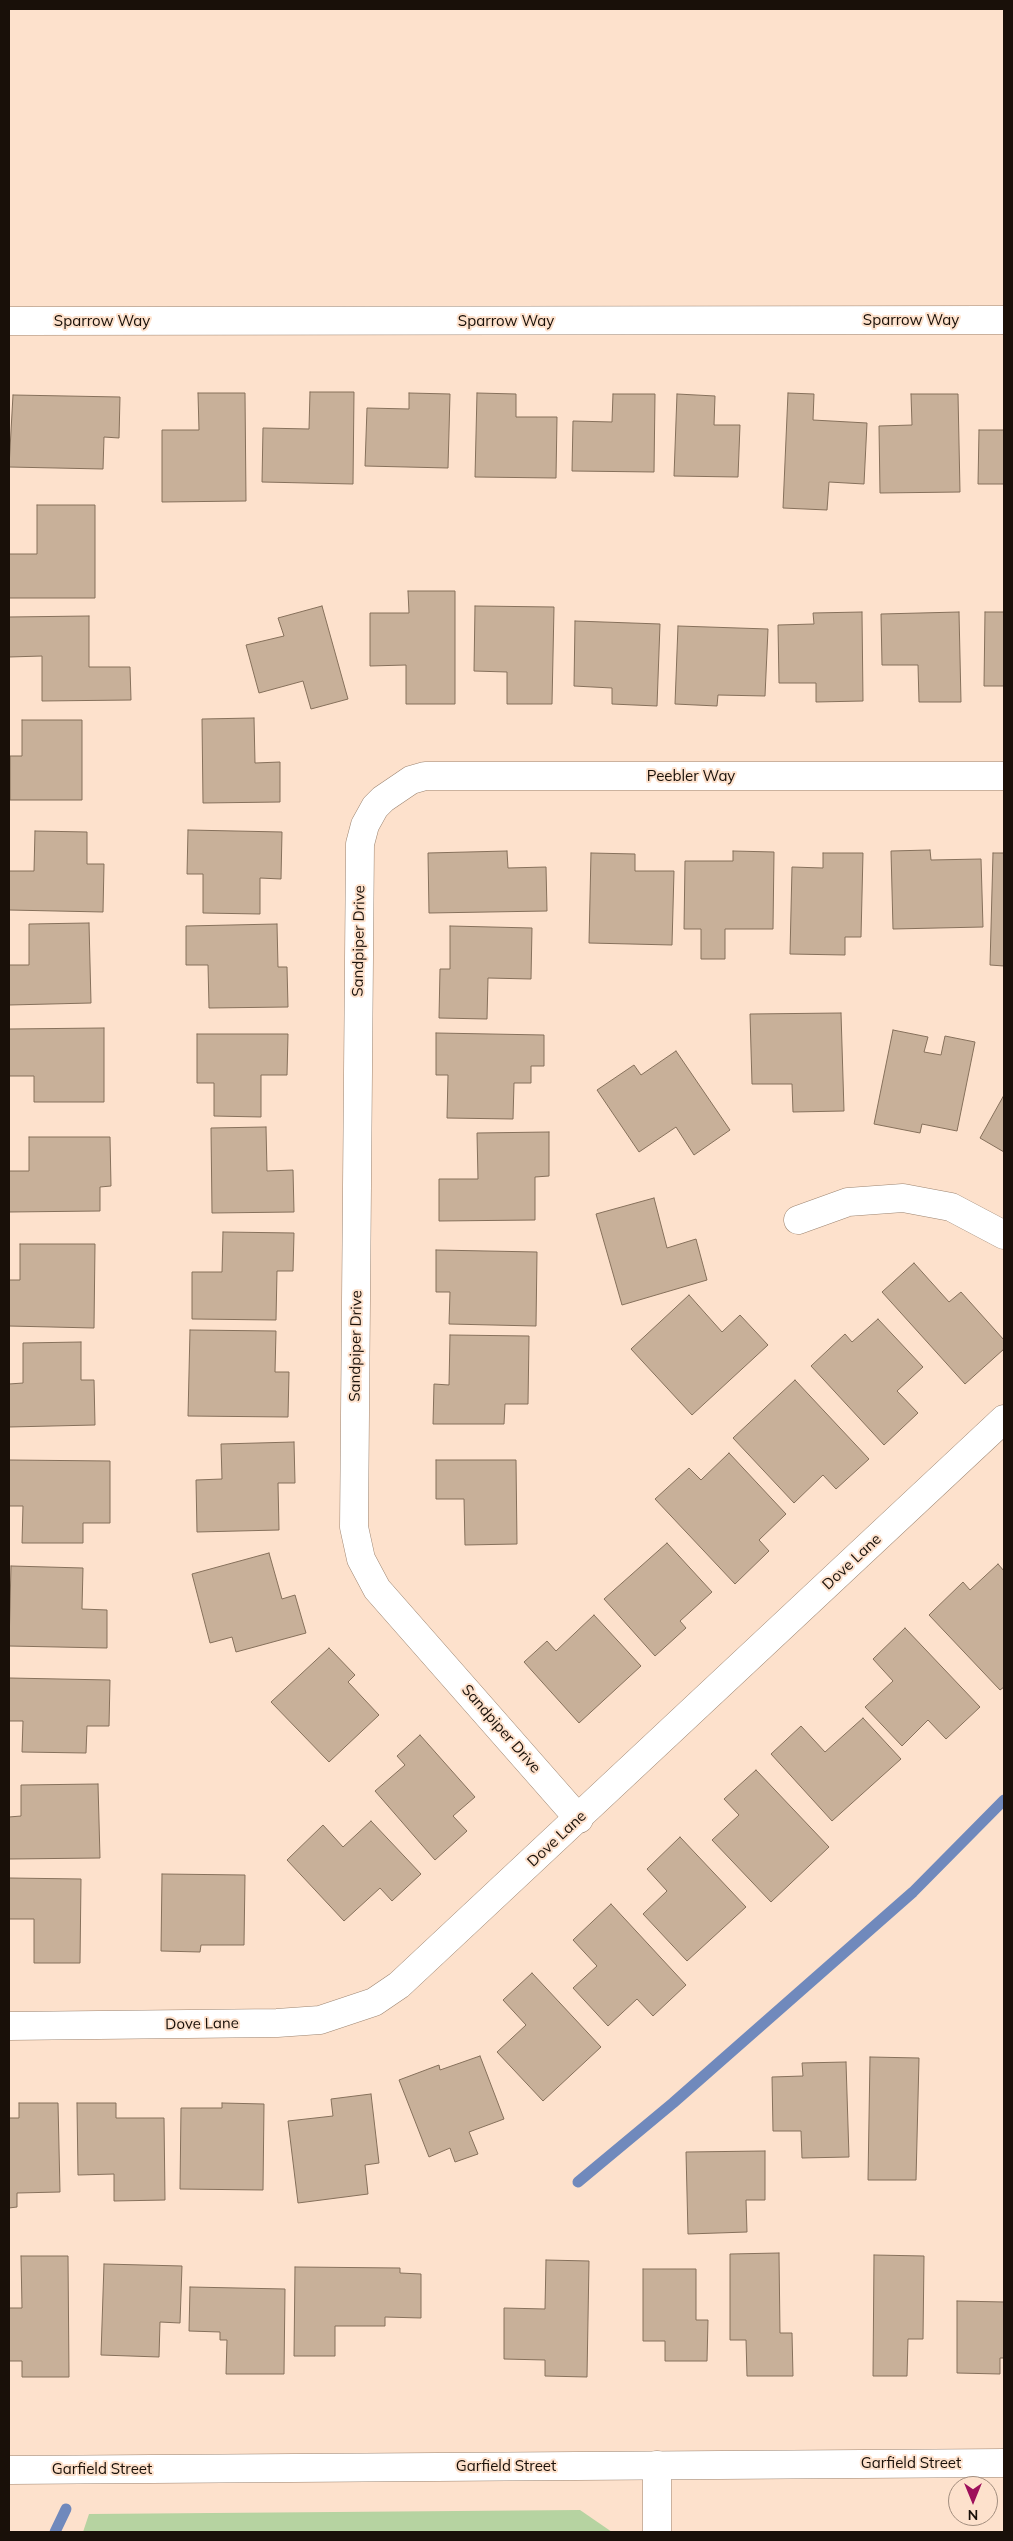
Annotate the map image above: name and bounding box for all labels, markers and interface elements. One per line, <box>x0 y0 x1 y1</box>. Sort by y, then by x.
street label: Sparrow Way <box>863 311 959 329</box>
street label: Sparrow Way <box>54 312 150 330</box>
street label: Sparrow Way <box>458 312 554 330</box>
street label: Peebler Way <box>647 767 735 785</box>
street label: Sandpiper Drive <box>349 885 369 997</box>
street label: Sandpiper Drive <box>346 1290 366 1402</box>
street label: Dove Lane <box>819 1530 885 1594</box>
street label: Sandpiper Drive <box>458 1681 544 1777</box>
street label: Dove Lane <box>524 1807 590 1871</box>
street label: Dove Lane <box>165 2014 239 2034</box>
street label: Garfield Street <box>861 2454 961 2472</box>
street label: Garfield Street <box>456 2457 556 2475</box>
street label: Garfield Street <box>52 2460 152 2478</box>
north arrow <box>948 2476 998 2526</box>
text: N <box>968 2506 978 2524</box>

